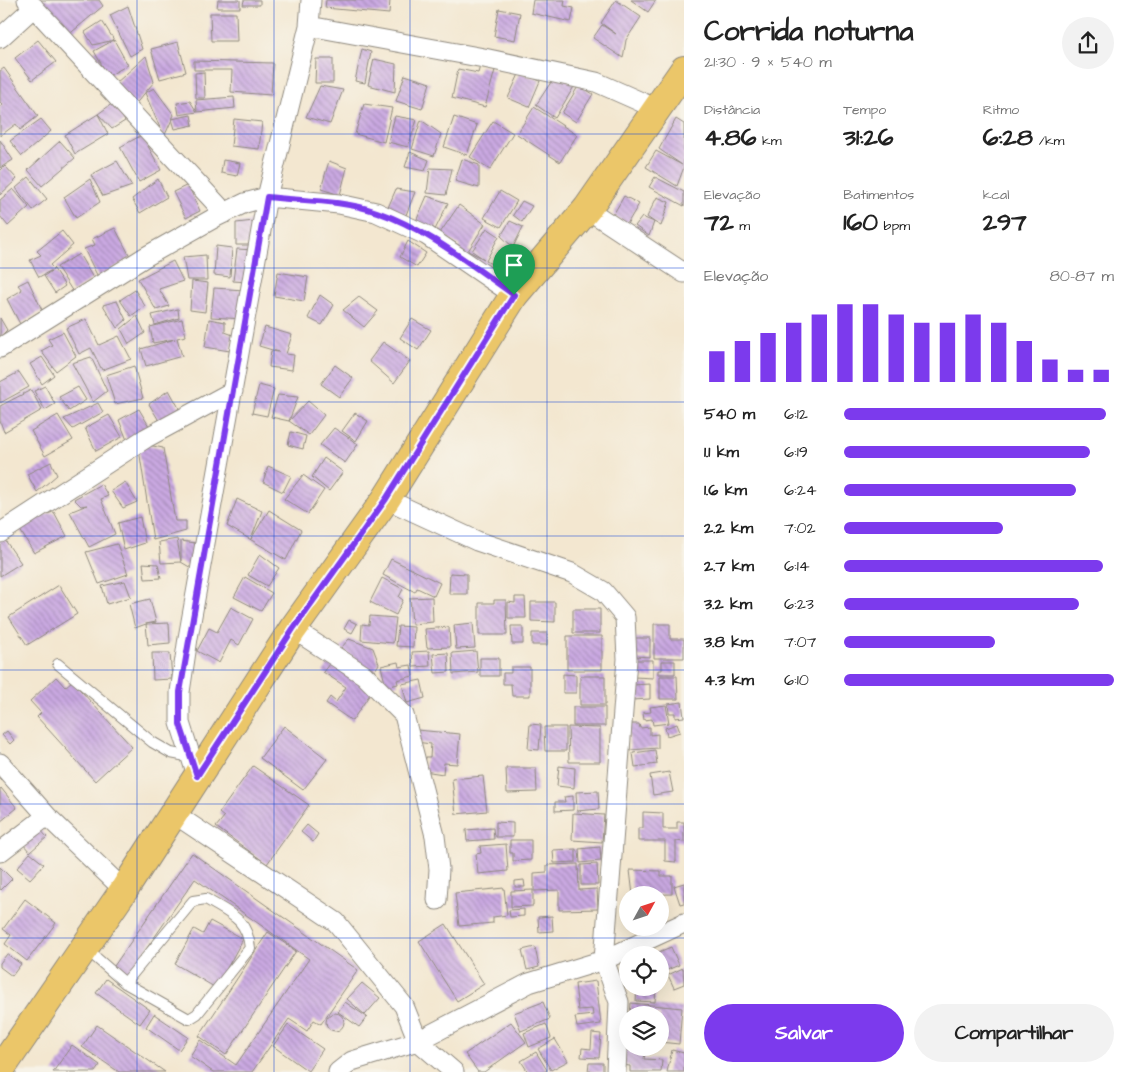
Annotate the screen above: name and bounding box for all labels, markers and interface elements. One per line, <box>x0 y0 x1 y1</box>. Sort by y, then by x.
text: Corrida noturna <box>704 12 914 51</box>
button: share <box>1062 17 1114 69</box>
text: 21:30 · 9 × 540 m <box>704 51 832 73</box>
text: Distância <box>704 100 760 120</box>
text: Tempo <box>843 100 886 120</box>
text: Ritmo <box>983 100 1019 120</box>
text: 4.86 <box>704 120 756 155</box>
text: 31:26 <box>843 120 893 155</box>
text: 6:28 <box>983 120 1033 155</box>
text: km <box>756 131 782 151</box>
text: /km <box>1033 131 1065 151</box>
text: Elevação <box>704 185 760 205</box>
text: Batimentos <box>843 185 914 205</box>
text: kcal <box>983 185 1009 205</box>
text: 72 <box>704 205 734 240</box>
text: 160 <box>843 205 878 240</box>
text: 297 <box>983 205 1027 240</box>
text: m <box>734 216 750 236</box>
text: bpm <box>878 216 910 236</box>
pin <box>493 244 535 295</box>
icon: arrive <box>500 251 528 279</box>
text: Elevação <box>704 265 768 287</box>
text: 80–87 m <box>1049 265 1114 287</box>
text: 540 m <box>704 403 755 425</box>
text: 6:12 <box>784 403 808 425</box>
text: 1.1 km <box>704 441 739 463</box>
text: 6:19 <box>784 441 808 463</box>
text: 1.6 km <box>704 479 747 501</box>
text: 6:24 <box>784 479 817 501</box>
text: 2.2 km <box>704 517 753 539</box>
text: 7:02 <box>784 517 816 539</box>
text: 2.7 km <box>704 555 754 577</box>
text: 6:14 <box>784 555 810 577</box>
text: 3.2 km <box>704 593 752 615</box>
text: 6:23 <box>784 593 814 615</box>
text: 3.8 km <box>704 631 753 653</box>
text: 7:07 <box>784 631 816 653</box>
text: 4.3 km <box>704 669 754 691</box>
text: 6:10 <box>784 669 809 691</box>
north arrow <box>619 886 669 936</box>
map controls <box>619 886 669 1056</box>
button: locate <box>619 946 669 996</box>
button: Salvar <box>704 1004 904 1062</box>
button: Compartilhar <box>914 1004 1114 1062</box>
button: layers <box>619 1006 669 1056</box>

